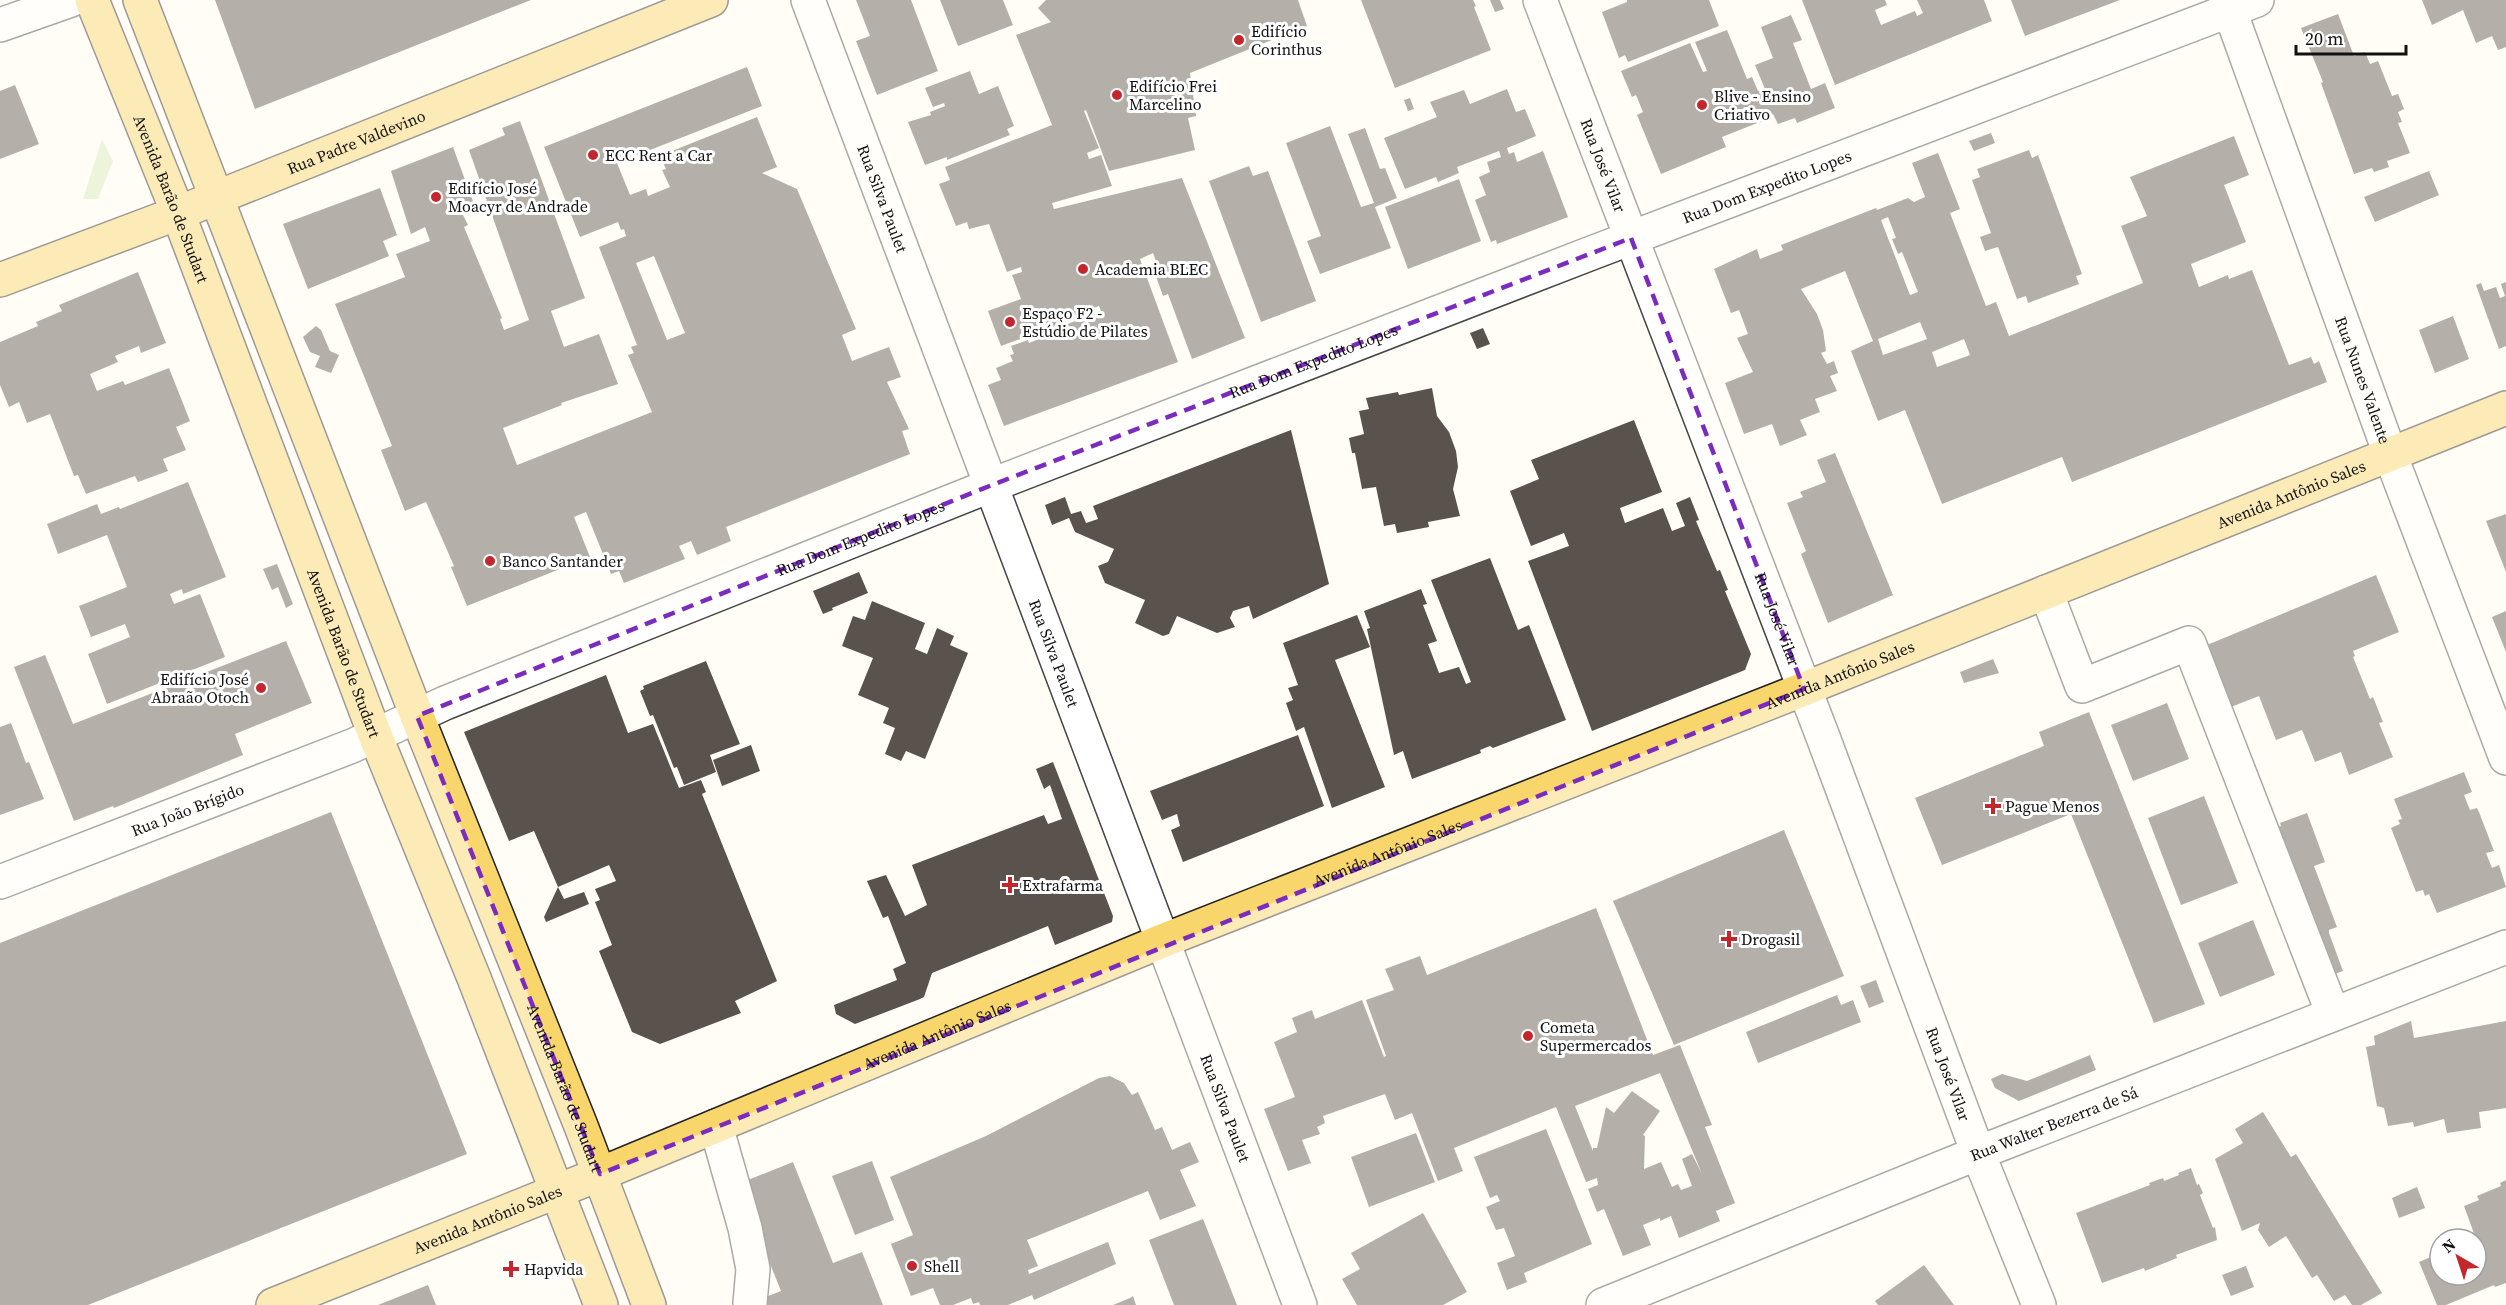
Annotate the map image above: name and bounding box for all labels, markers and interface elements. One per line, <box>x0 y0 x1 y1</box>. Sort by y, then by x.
scale bar <box>2296 18 2406 56</box>
place label: Edifício Corinthus <box>1251 20 1322 60</box>
text: 20 m <box>2305 26 2343 51</box>
marker: Edifício Corinthus <box>1232 33 1246 47</box>
place label: Edifício Frei Marcelino <box>1129 75 1217 115</box>
place label: Blive - Ensino Criativo <box>1714 85 1811 125</box>
marker: Edifício Frei Marcelino <box>1110 88 1124 102</box>
marker: Blive - Ensino Criativo <box>1695 98 1709 112</box>
street label: Rua Padre Valdevino <box>284 104 429 179</box>
street label: Avenida Barão de Studart <box>128 111 215 287</box>
street label: Rua José Vilar <box>1575 115 1632 216</box>
street label: Rua Silva Paulet <box>852 141 913 256</box>
place label: ECC Rent a Car <box>605 144 713 166</box>
street label: Rua Dom Expedito Lopes <box>1679 144 1855 229</box>
marker: ECC Rent a Car <box>586 148 600 162</box>
place label: Edifício José Moacyr de Andrade <box>448 177 588 217</box>
marker: Edifício José Moacyr de Andrade <box>429 190 443 204</box>
place label: Academia BLEC <box>1095 258 1208 280</box>
marker: Academia BLEC <box>1076 262 1090 276</box>
place label: Espaço F2 - Estúdio de Pilates <box>1022 302 1148 342</box>
street label: Rua Nunes Valente <box>2330 313 2396 447</box>
marker: Espaço F2 - Estúdio de Pilates <box>1003 315 1017 329</box>
street label: Rua Dom Expedito Lopes <box>1226 318 1401 403</box>
street label: Avenida Antônio Sales <box>2213 454 2369 534</box>
street label: Rua Dom Expedito Lopes <box>773 494 948 581</box>
place label: Banco Santander <box>502 550 623 572</box>
marker: Banco Santander <box>483 554 497 568</box>
street label: Avenida Barão de Studart <box>302 565 386 741</box>
street label: Rua José Vilar <box>1750 569 1806 669</box>
street label: Rua Silva Paulet <box>1024 596 1085 711</box>
street label: Avenida Antônio Sales <box>1762 635 1918 714</box>
place label: Edifício José Abraão Otoch <box>151 668 249 708</box>
marker: Edifício José Abraão Otoch <box>254 681 268 695</box>
street label: Rua João Brígido <box>128 778 247 841</box>
place label: Pague Menos <box>2005 795 2100 817</box>
marker: Pague Menos <box>1986 799 2000 813</box>
street label: Avenida Antônio Sales <box>1310 813 1465 892</box>
place label: Extrafarma <box>1022 874 1104 896</box>
marker: Extrafarma <box>1003 878 1017 892</box>
place label: Drogasil <box>1741 928 1801 950</box>
marker: Drogasil <box>1722 932 1736 946</box>
street label: Avenida Antônio Sales <box>860 994 1014 1075</box>
street label: Avenida Barão de Studart <box>522 1000 609 1176</box>
place label: Cometa Supermercados <box>1540 1016 1651 1056</box>
street label: Rua José Vilar <box>1921 1024 1976 1124</box>
marker: Cometa Supermercados <box>1521 1029 1535 1043</box>
street label: Rua Silva Paulet <box>1195 1051 1256 1166</box>
street label: Rua Walter Bezerra de Sá <box>1967 1080 2142 1166</box>
street label: Avenida Antônio Sales <box>410 1179 565 1259</box>
north arrow <box>2428 1227 2488 1287</box>
text: N <box>2437 1233 2460 1258</box>
place label: Shell <box>924 1255 959 1277</box>
place label: Hapvida <box>524 1258 584 1280</box>
marker: Shell <box>905 1259 919 1273</box>
marker: Hapvida <box>502 1260 520 1278</box>

